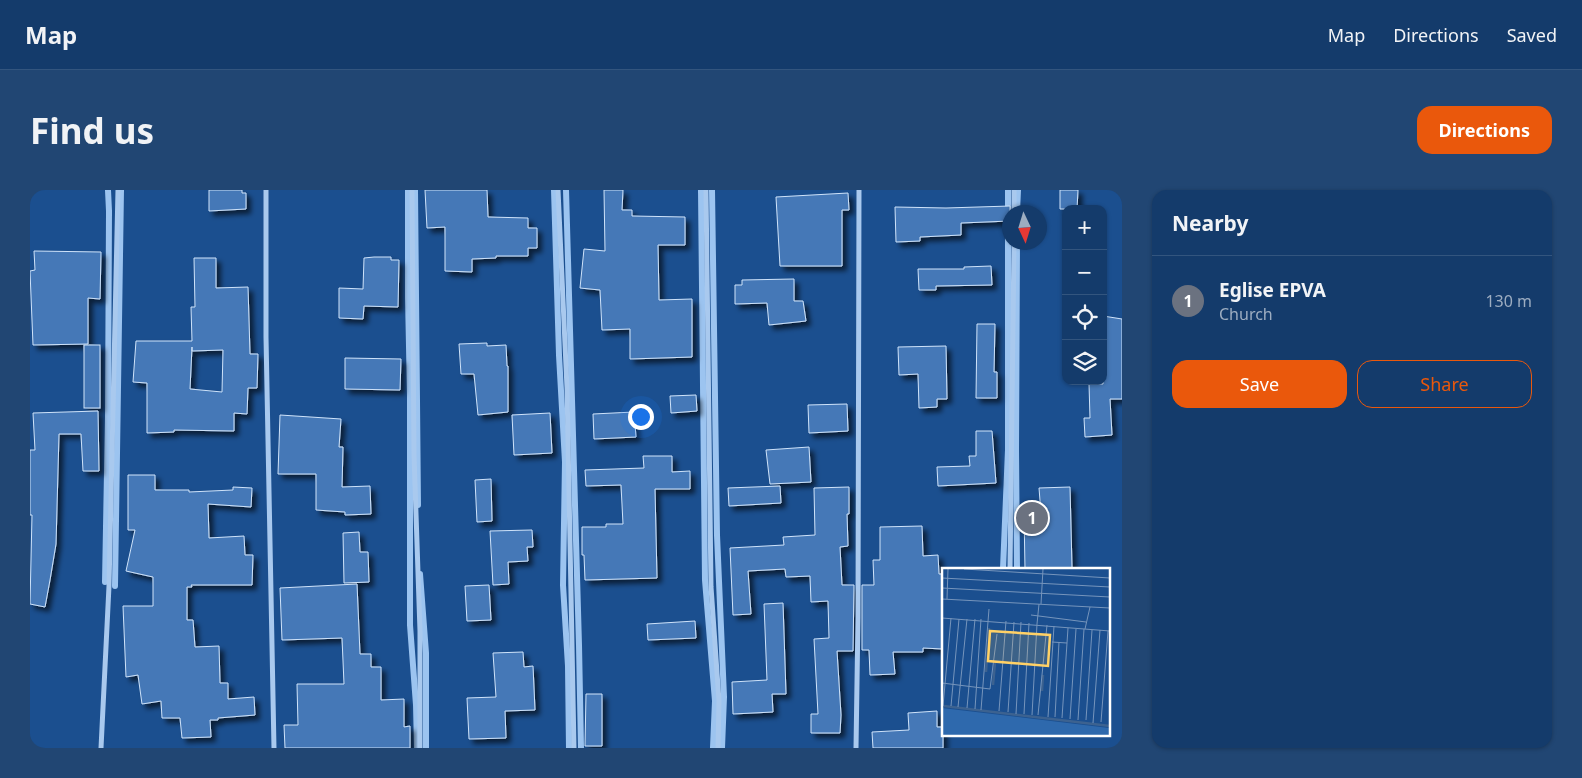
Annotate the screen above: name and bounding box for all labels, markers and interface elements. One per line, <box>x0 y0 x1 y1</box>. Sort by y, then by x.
text: Map <box>25 18 77 51</box>
text: Map <box>1328 23 1365 47</box>
text: Directions <box>1393 23 1479 47</box>
text: Saved <box>1507 23 1557 47</box>
button: Directions <box>1417 106 1552 154</box>
text: Find us <box>30 107 154 154</box>
north arrow <box>1002 205 1047 250</box>
map controls <box>1062 205 1107 385</box>
button: + <box>1062 205 1107 250</box>
text: Nearby <box>1172 209 1248 237</box>
button: − <box>1062 250 1107 295</box>
text: Eglise EPVA <box>1219 277 1326 303</box>
text: 1 <box>1183 290 1193 312</box>
text: 130 m <box>1485 290 1532 312</box>
button: locate <box>1062 295 1107 340</box>
text: Church <box>1219 303 1273 325</box>
button: layers <box>1062 340 1107 385</box>
button: Save <box>1172 360 1347 408</box>
button: Share <box>1357 360 1532 408</box>
your location <box>628 404 654 430</box>
pin: 1 <box>1016 499 1048 537</box>
inset map <box>942 568 1110 736</box>

